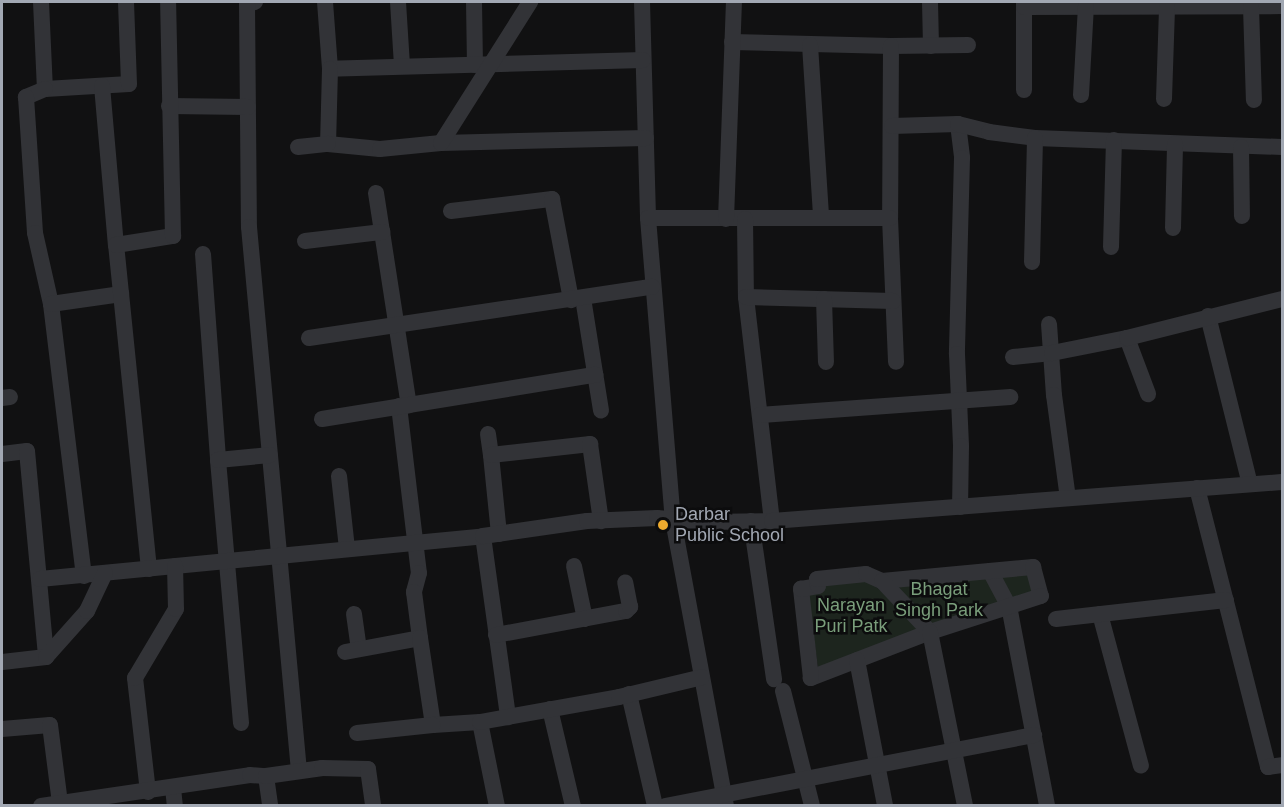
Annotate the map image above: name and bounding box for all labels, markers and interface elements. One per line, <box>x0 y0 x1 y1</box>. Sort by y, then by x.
place label: Darbar Public School <box>675 504 784 546</box>
marker: Darbar Public School <box>656 518 670 532</box>
park label: Bhagat Singh Park <box>895 579 983 622</box>
park label: Narayan Puri Patk <box>814 595 888 638</box>

